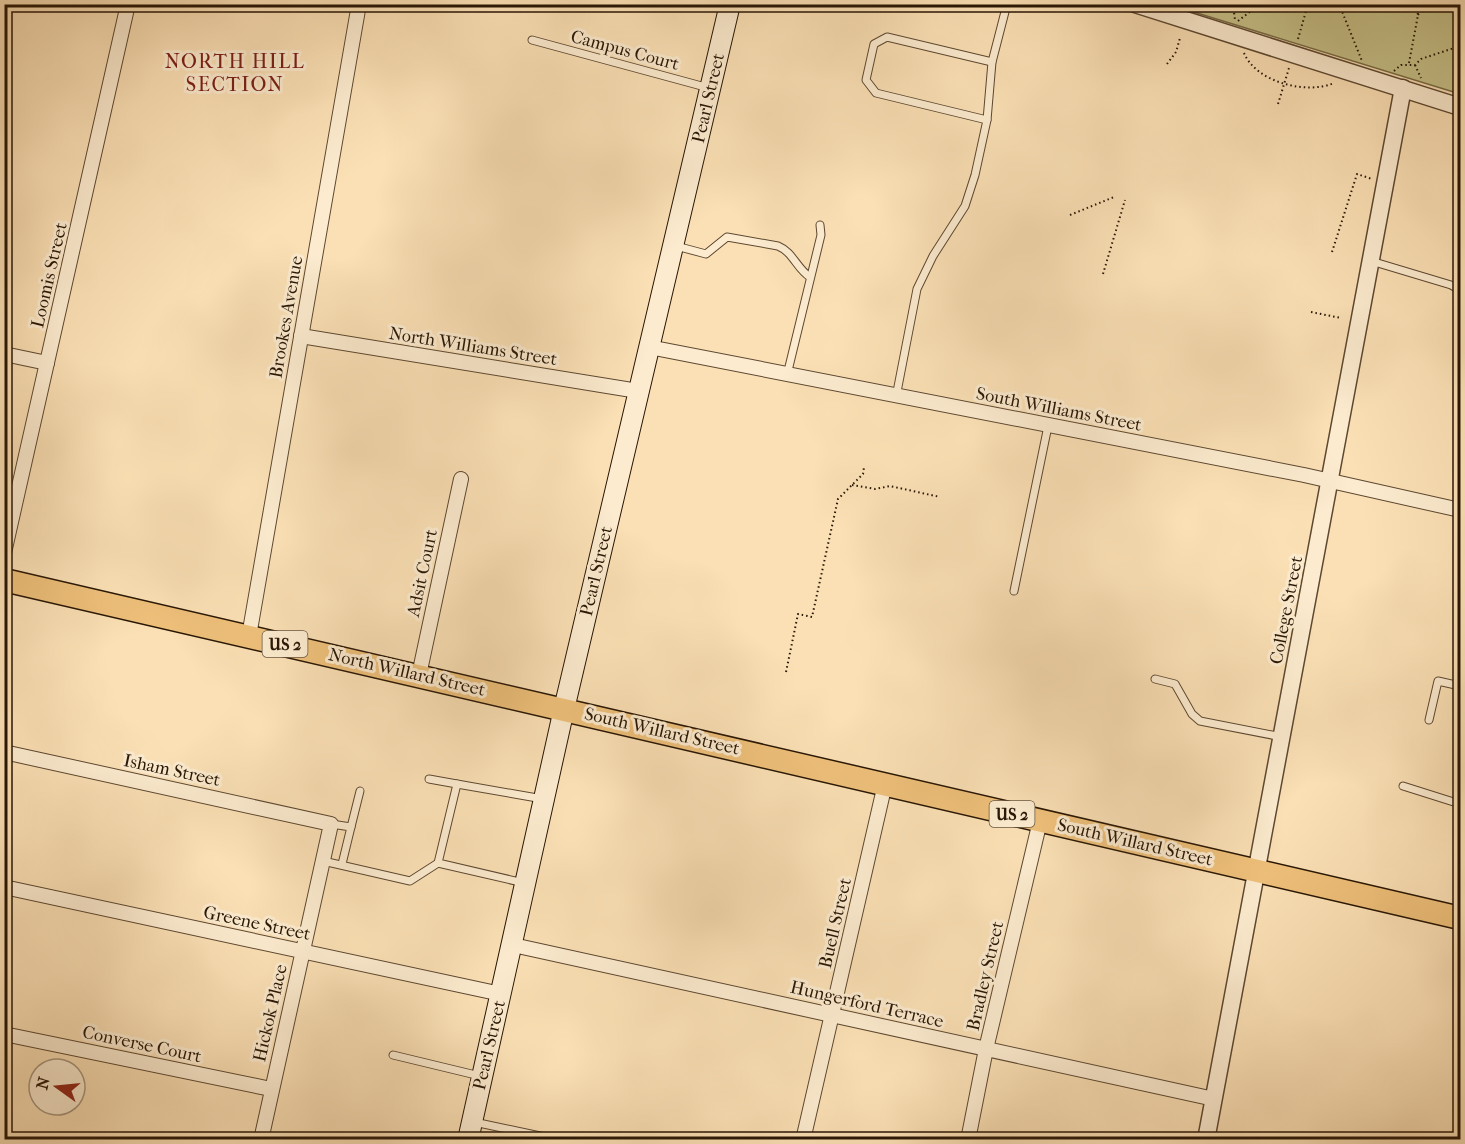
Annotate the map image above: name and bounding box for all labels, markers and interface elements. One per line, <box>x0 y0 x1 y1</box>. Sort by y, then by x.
street label: Campus Court <box>568 26 682 75</box>
district label: NORTH HILL SECTION <box>165 50 305 96</box>
street label: Pearl Street <box>688 51 729 145</box>
street label: Loomis Street <box>27 220 72 330</box>
street label: Brookes Avenue <box>265 254 308 380</box>
street label: North Williams Street <box>387 323 559 370</box>
street label: South Williams Street <box>974 383 1144 436</box>
street label: Pearl Street <box>576 524 617 618</box>
street label: Adsit Court <box>403 527 442 620</box>
street label: College Street <box>1266 554 1307 666</box>
road number: US 2 <box>262 631 308 657</box>
street label: North Willard Street <box>326 644 488 701</box>
street label: South Willard Street <box>582 703 742 760</box>
street label: Isham Street <box>122 750 223 791</box>
road number: US 2 <box>990 801 1034 827</box>
street label: South Willard Street <box>1055 814 1215 871</box>
street label: Buell Street <box>815 875 856 970</box>
street label: Greene Street <box>202 902 313 945</box>
street label: Bradley Street <box>963 919 1008 1033</box>
street label: Hickok Place <box>249 962 292 1064</box>
street label: Hungerford Terrace <box>788 977 946 1032</box>
street label: Pearl Street <box>469 998 510 1092</box>
street label: Converse Court <box>80 1022 204 1067</box>
north arrow <box>27 1057 87 1117</box>
text: N <box>32 1074 54 1092</box>

